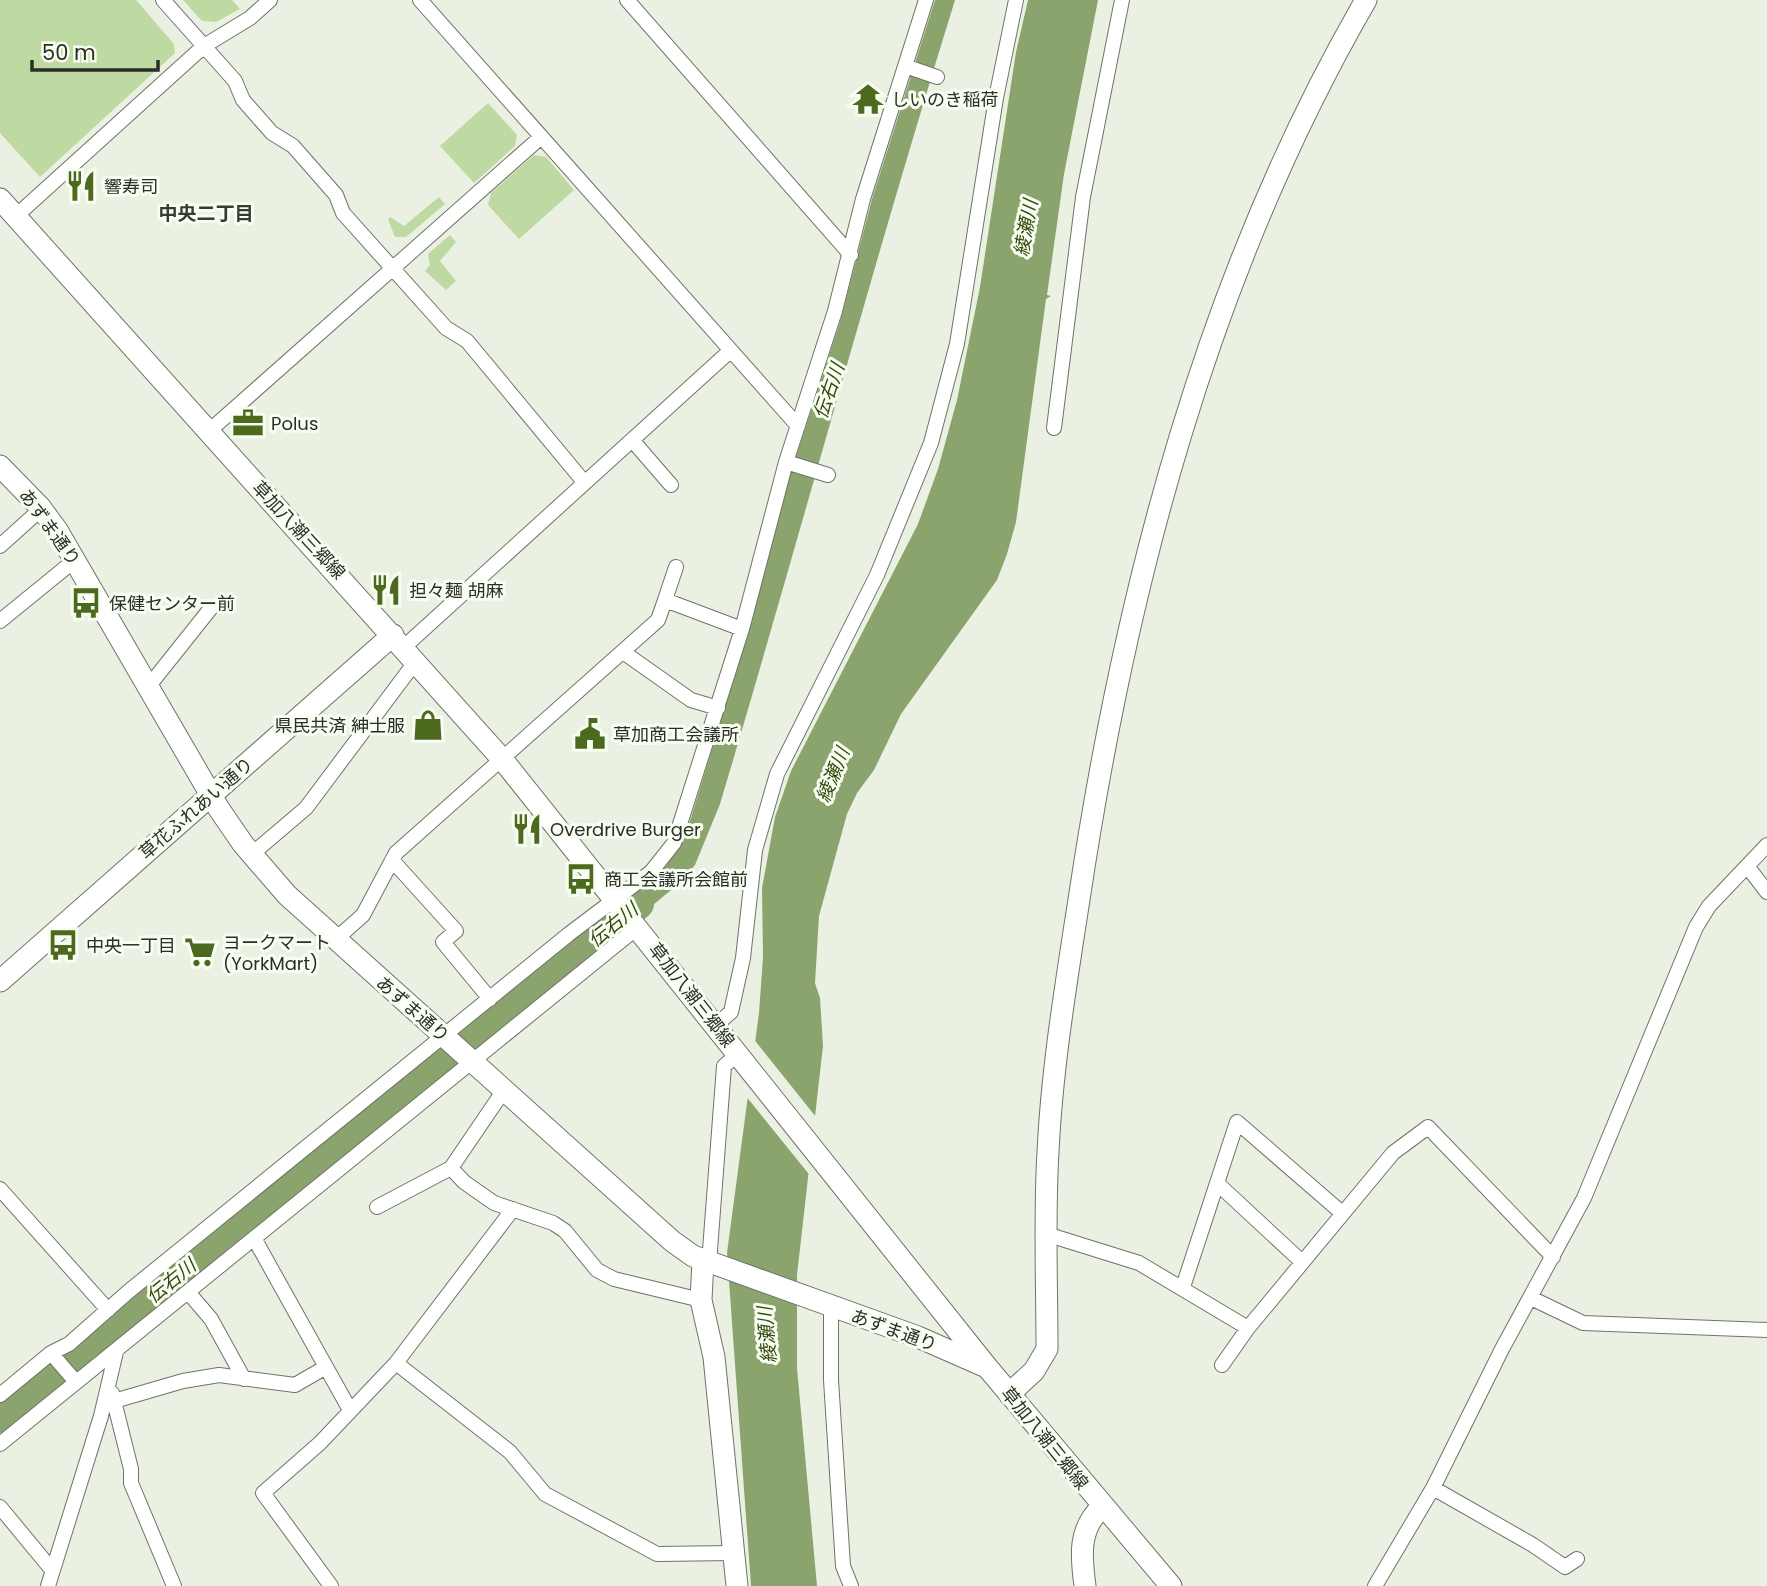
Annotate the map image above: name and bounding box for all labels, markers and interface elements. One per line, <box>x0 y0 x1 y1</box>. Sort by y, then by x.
scale bar <box>32 28 158 72</box>
text: 50 m <box>42 38 96 67</box>
temple icon: しいのき稲荷 <box>851 82 885 116</box>
place label: しいのき稲荷 <box>891 87 998 112</box>
restaurant icon: 響寿司 <box>64 169 98 203</box>
place label: 響寿司 <box>104 174 158 199</box>
water label: 綾瀬川 <box>1008 196 1045 258</box>
district label: 中央二丁目 <box>158 200 254 227</box>
water label: 伝右川 <box>807 358 852 422</box>
office icon: Polus <box>231 406 265 440</box>
place label: Polus <box>271 411 318 436</box>
street label: 草加八潮三郷線 <box>247 475 351 585</box>
street label: あずま通り <box>13 483 87 571</box>
restaurant icon: 担々麺 胡麻 <box>369 573 403 607</box>
place label: 担々麺 胡麻 <box>409 578 504 603</box>
bus stop icon: 保健センター前 <box>69 586 103 620</box>
place label: 保健センター前 <box>109 591 235 616</box>
shop icon: 県民共済 紳士服 <box>411 708 445 742</box>
place label: 県民共済 紳士服 <box>274 713 405 738</box>
public building icon: 草加商工会議所 <box>573 717 607 751</box>
place label: 草加商工会議所 <box>613 722 739 747</box>
water label: 綾瀬川 <box>810 742 857 806</box>
street label: 草花ふれあい通り <box>133 751 259 865</box>
restaurant icon: Overdrive Burger <box>510 812 544 846</box>
place label: Overdrive Burger <box>550 817 701 842</box>
bus stop icon: 商工会議所会館前 <box>564 862 598 896</box>
place label: 商工会議所会館前 <box>604 867 748 892</box>
water label: 伝右川 <box>582 895 645 953</box>
bus stop icon: 中央一丁目 <box>46 928 80 962</box>
place label: ヨークマート (YorkMart) <box>223 930 331 976</box>
place label: 中央一丁目 <box>86 933 176 958</box>
supermarket icon: ヨークマート (YorkMart) <box>183 935 217 969</box>
street label: 草加八潮三郷線 <box>643 938 741 1052</box>
street label: あずま通り <box>371 970 455 1048</box>
water label: 伝右川 <box>140 1251 203 1309</box>
water label: 綾瀬川 <box>751 1303 783 1365</box>
street label: あずま通り <box>847 1303 941 1357</box>
street label: 草加八潮三郷線 <box>996 1381 1094 1495</box>

